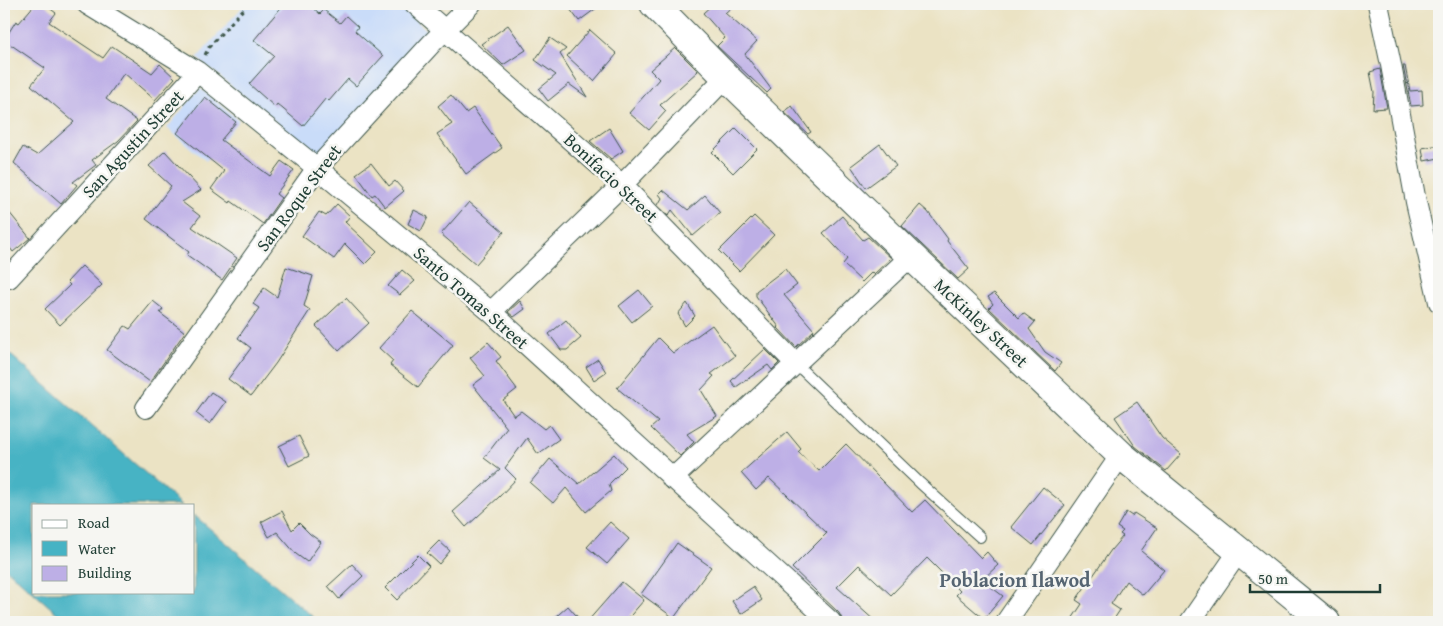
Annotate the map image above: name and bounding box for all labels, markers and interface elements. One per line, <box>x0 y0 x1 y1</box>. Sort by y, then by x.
street label: San Agustin Street <box>75 83 190 204</box>
street label: Bonifacio Street <box>558 127 665 229</box>
street label: San Roque Street <box>249 138 348 257</box>
street label: Santo Tomas Street <box>408 240 536 356</box>
street label: McKinley Street <box>928 272 1035 374</box>
legend <box>32 504 195 594</box>
text: Road <box>78 512 109 533</box>
text: Water <box>78 538 116 559</box>
scale bar <box>1250 561 1380 593</box>
text: Building <box>78 562 132 583</box>
district label: Poblacion Ilawod <box>939 565 1091 594</box>
text: 50 m <box>1258 568 1289 589</box>

